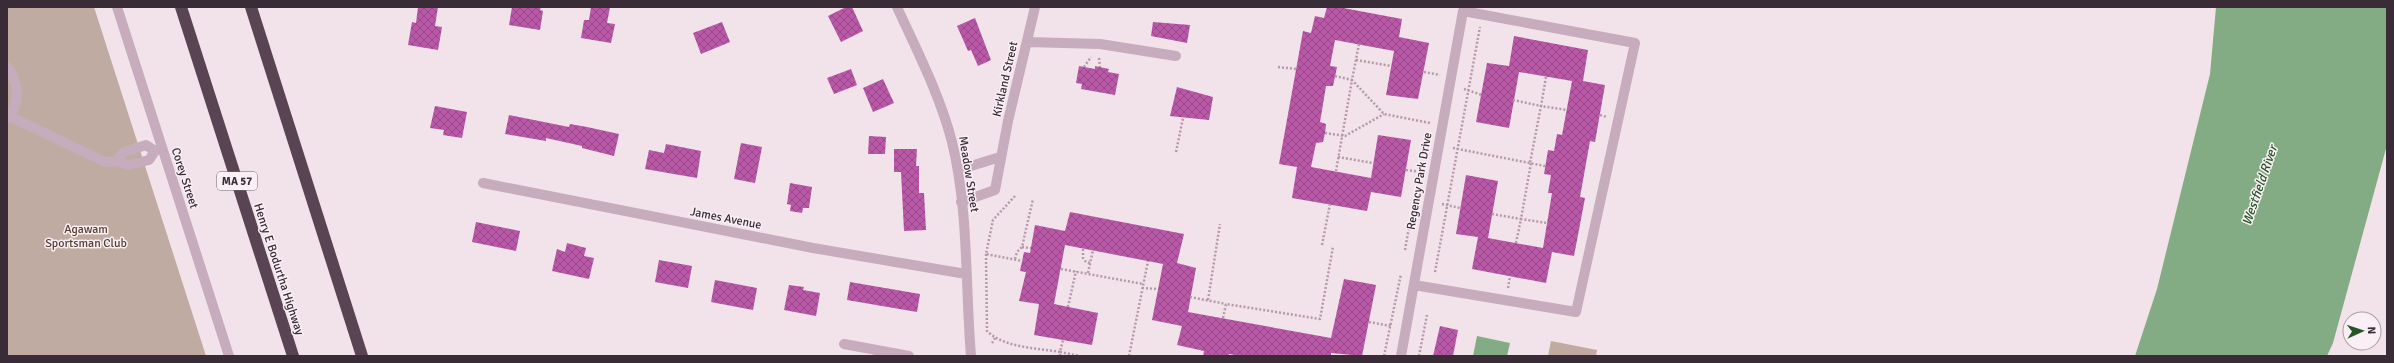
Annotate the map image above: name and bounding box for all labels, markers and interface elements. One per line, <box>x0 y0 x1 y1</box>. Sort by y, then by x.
street label: Kirkland Street <box>990 40 1021 118</box>
street label: Regency Park Drive <box>1404 131 1435 231</box>
street label: Meadow Street <box>955 135 982 213</box>
water label: Westfield River <box>2239 141 2282 227</box>
street label: Corey Street <box>168 146 201 210</box>
road number: MA 57 <box>217 172 257 190</box>
street label: Henry E Bodurtha Highway <box>250 201 307 337</box>
street label: James Avenue <box>689 204 763 233</box>
park label: Agawam Sportsman Club <box>45 222 127 251</box>
north arrow <box>2342 311 2382 351</box>
text: N <box>2365 326 2378 335</box>

